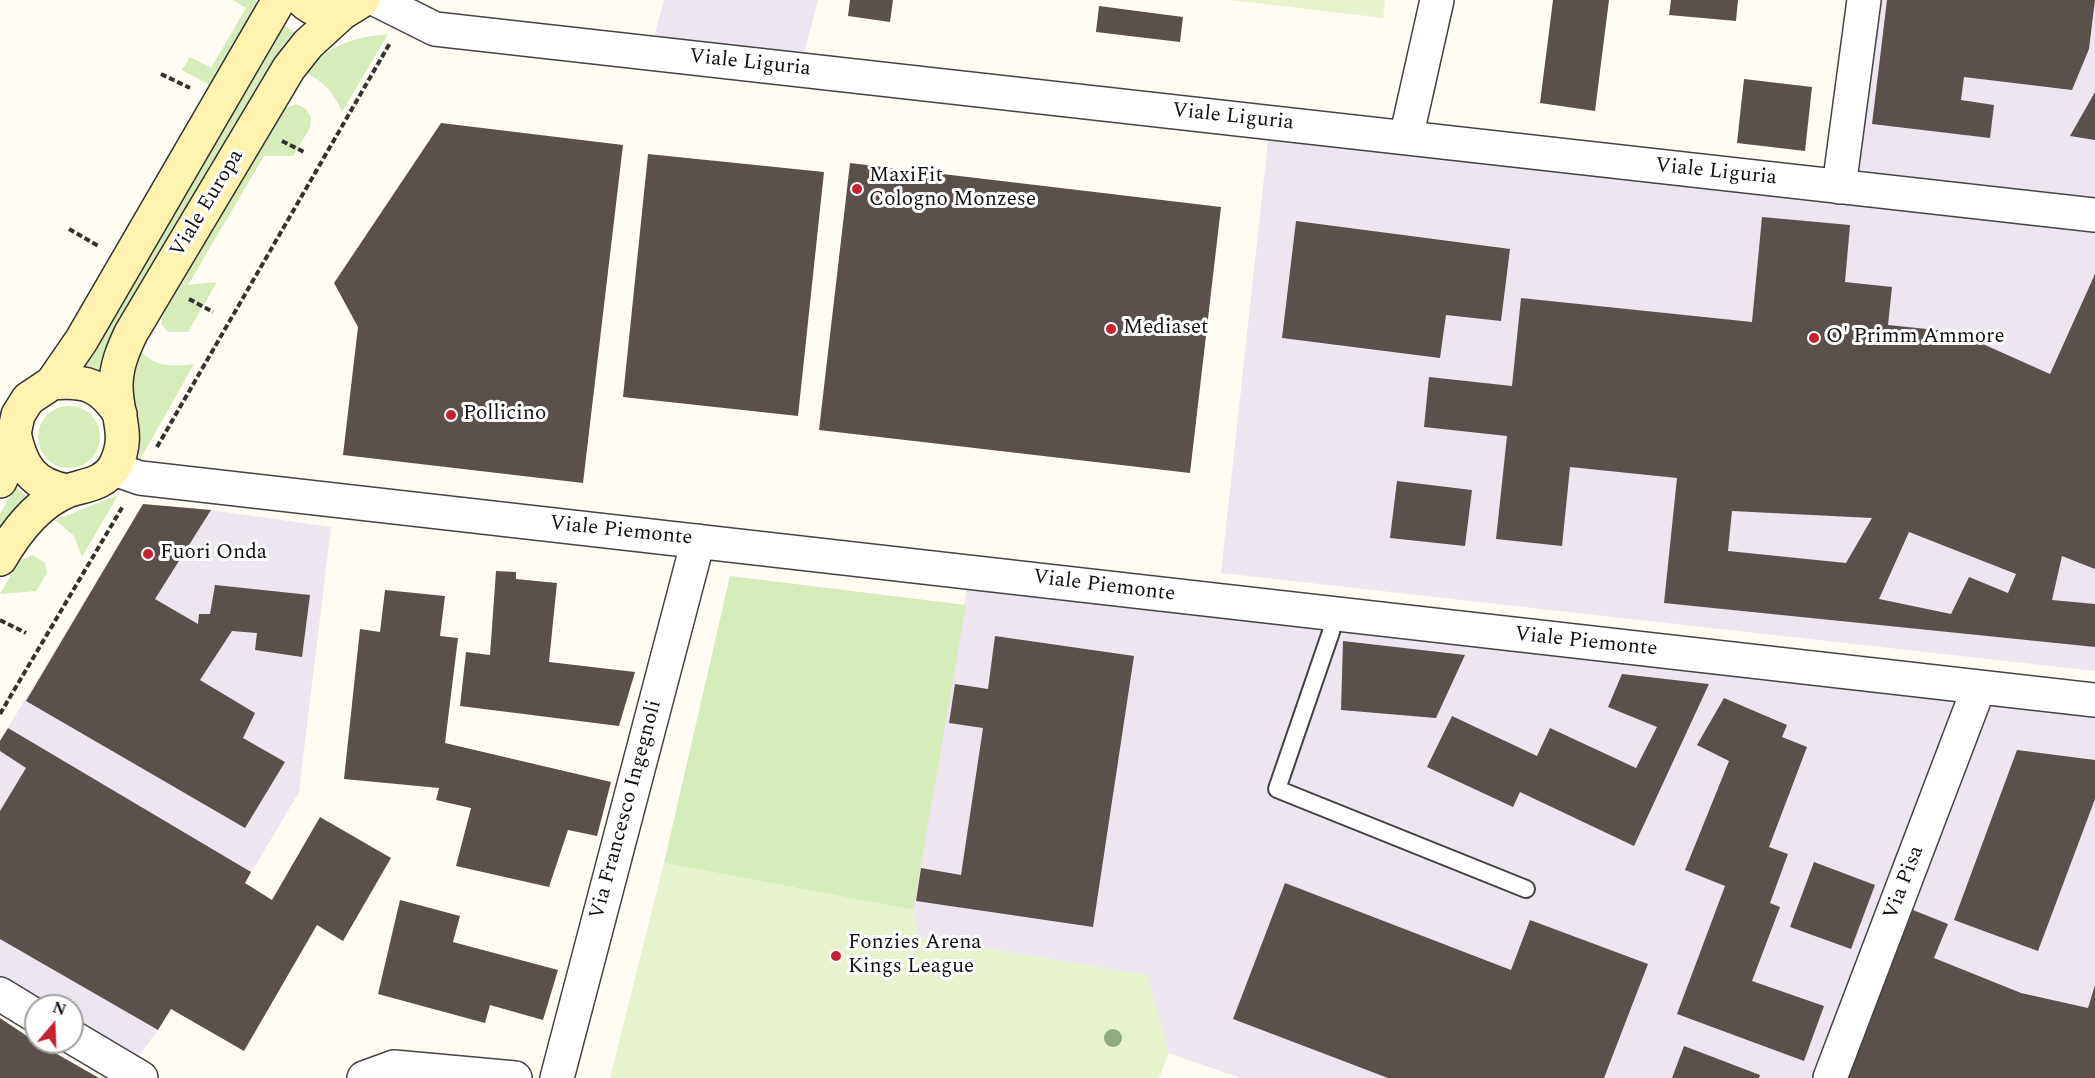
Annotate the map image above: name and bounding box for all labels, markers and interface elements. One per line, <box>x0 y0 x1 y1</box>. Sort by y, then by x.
street label: Viale Liguria <box>688 45 812 83</box>
street label: Viale Liguria <box>1171 99 1295 137</box>
street label: Viale Europa <box>166 146 250 262</box>
street label: Viale Liguria <box>1654 154 1778 192</box>
place label: MaxiFit Cologno Monzese <box>869 164 1036 214</box>
marker: MaxiFit Cologno Monzese <box>850 182 864 196</box>
place label: Mediaset <box>1123 316 1209 342</box>
marker: Mediaset <box>1104 322 1118 336</box>
place label: O' Primm Ammore <box>1826 325 2005 351</box>
marker: O' Primm Ammore <box>1807 331 1821 345</box>
place label: Pollicino <box>463 402 546 428</box>
marker: Pollicino <box>444 408 458 422</box>
street label: Viale Piemonte <box>548 512 694 552</box>
place label: Fuori Onda <box>160 541 267 567</box>
marker: Fuori Onda <box>141 547 155 561</box>
street label: Viale Piemonte <box>1031 566 1177 608</box>
street label: Viale Piemonte <box>1513 623 1659 663</box>
street label: Via Francesco Ingegnoli <box>586 698 668 922</box>
street label: Via Pisa <box>1879 843 1931 923</box>
place label: Fonzies Arena Kings League <box>848 931 982 981</box>
marker: Fonzies Arena Kings League <box>829 949 843 963</box>
north arrow <box>24 994 84 1054</box>
text: N <box>49 995 69 1022</box>

